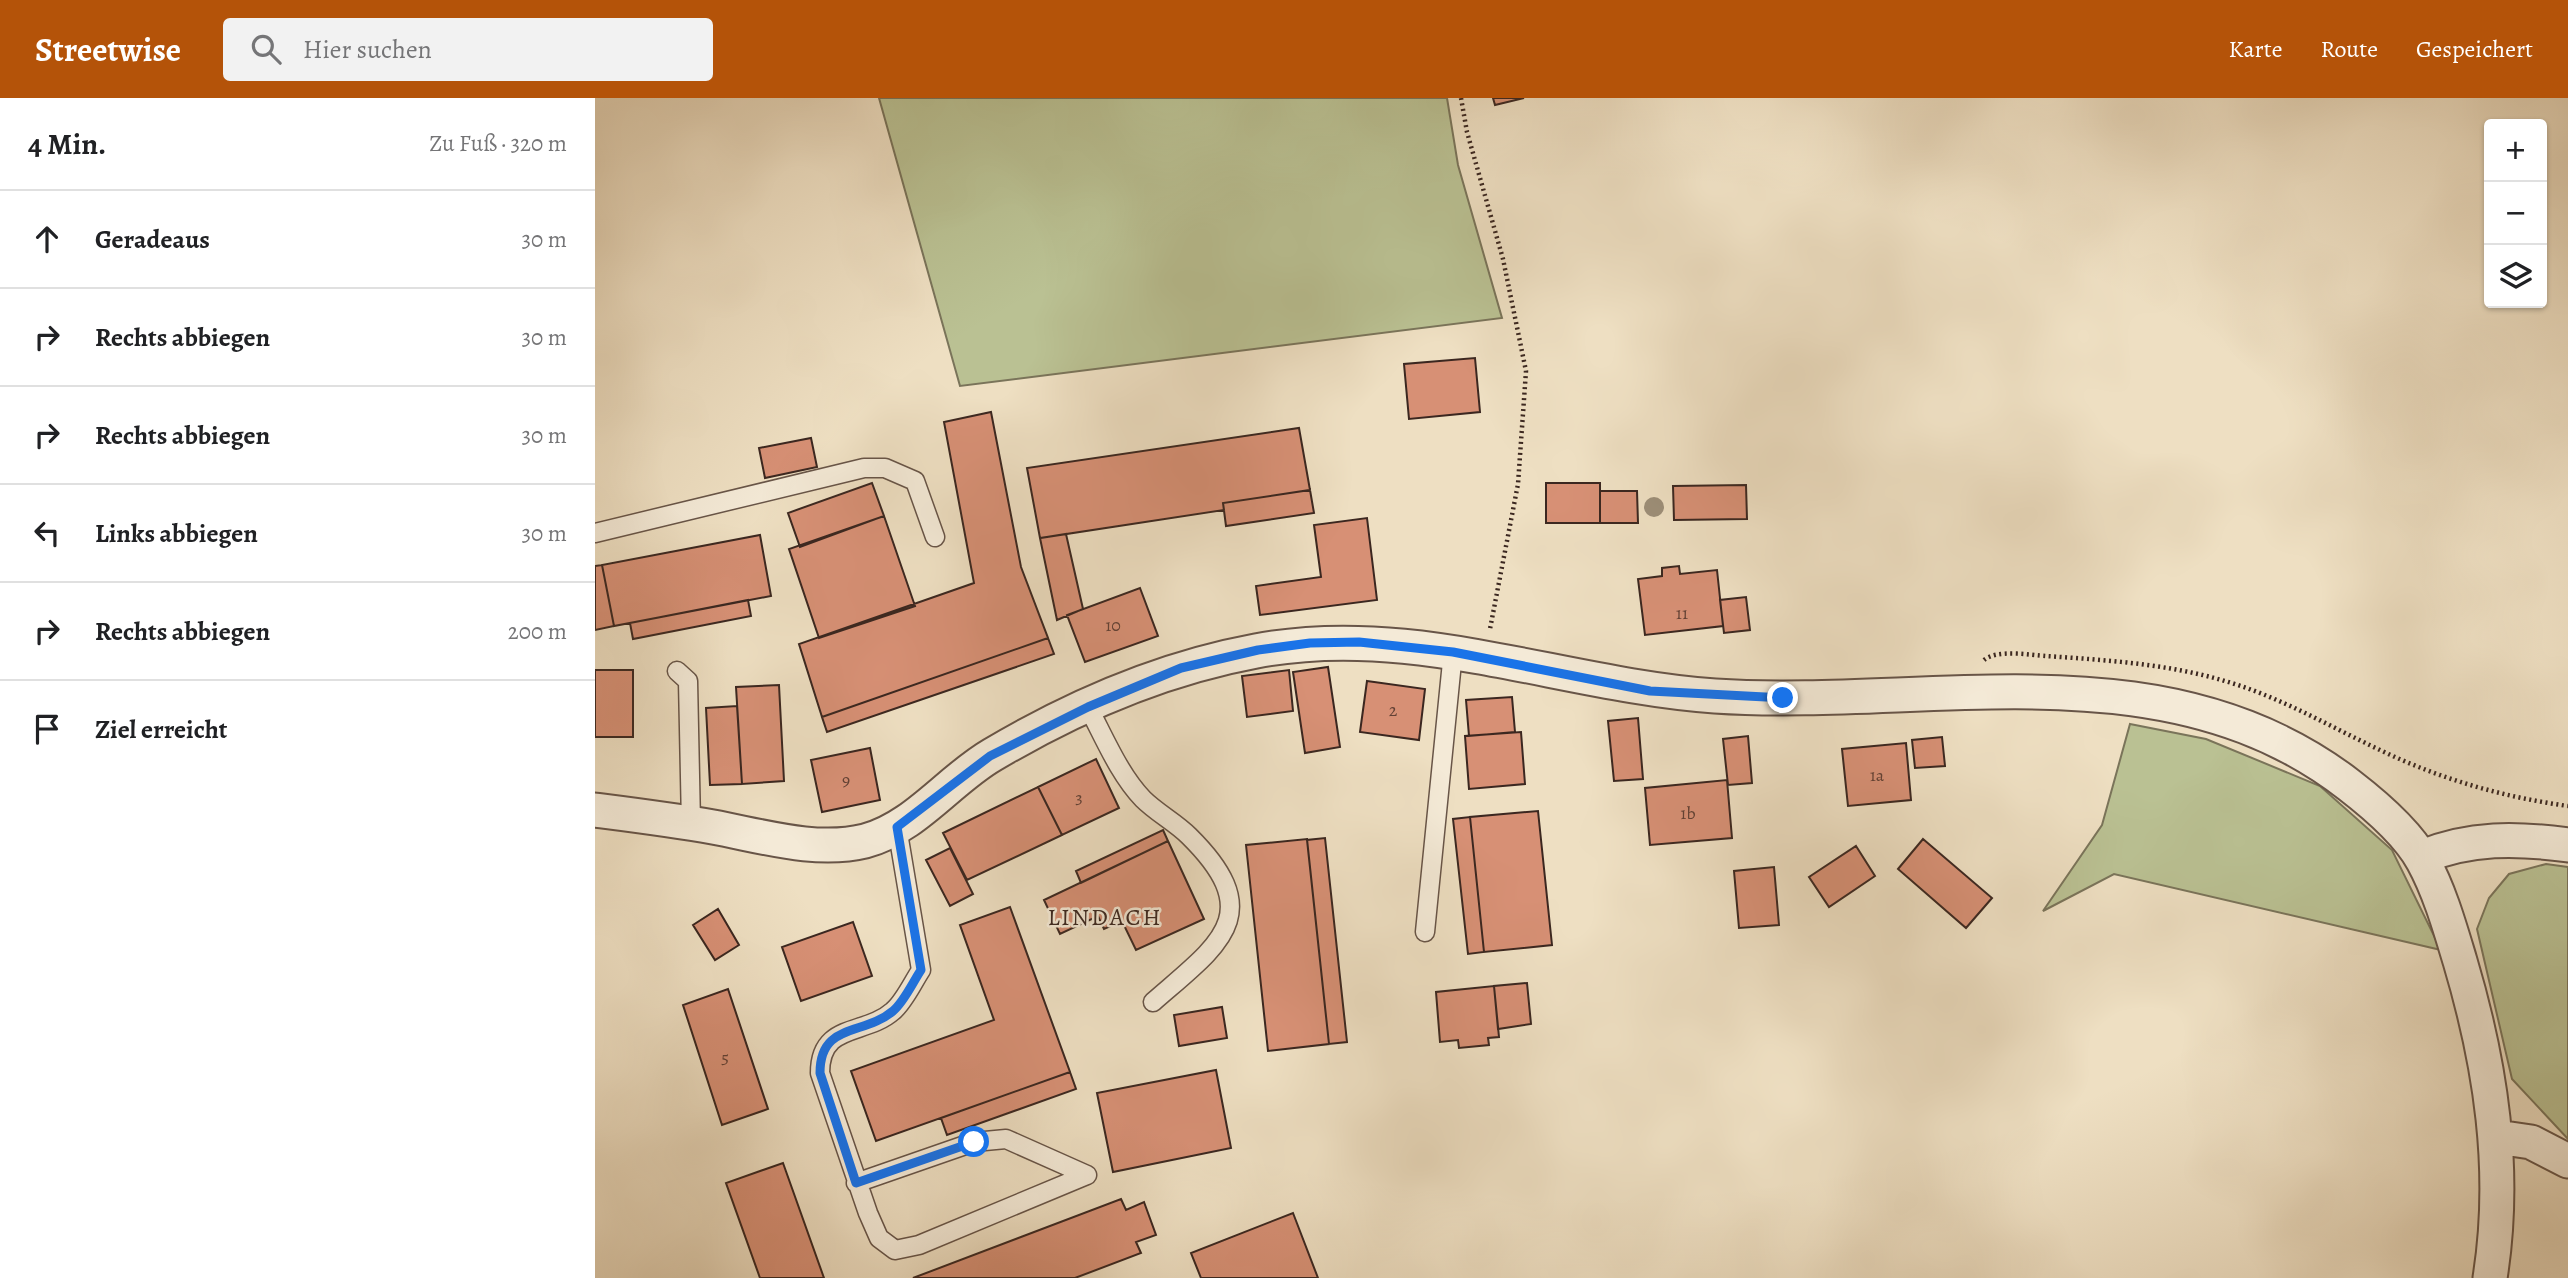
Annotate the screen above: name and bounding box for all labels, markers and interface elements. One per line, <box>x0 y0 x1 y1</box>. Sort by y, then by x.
search box <box>223 18 713 81</box>
text: Streetwise <box>35 27 181 72</box>
icon: search <box>247 30 285 68</box>
text: Hier suchen <box>303 32 432 67</box>
text: Karte <box>2229 33 2282 65</box>
text: Route <box>2320 33 2378 65</box>
text: Gespeichert <box>2416 33 2533 65</box>
map controls <box>2484 119 2547 308</box>
button: + <box>2484 119 2547 182</box>
text: 4 Min. <box>28 124 106 164</box>
text: Zu Fuß · 320 m <box>429 128 567 159</box>
button: − <box>2484 182 2547 245</box>
icon: ahead <box>28 220 66 258</box>
text: Geradeaus <box>95 222 210 257</box>
text: 30 m <box>521 224 567 255</box>
button: layers <box>2484 245 2547 308</box>
icon: right <box>28 318 66 356</box>
text: Rechts abbiegen <box>95 320 270 355</box>
text: 30 m <box>521 322 567 353</box>
icon: right <box>28 416 66 454</box>
text: Rechts abbiegen <box>95 418 270 453</box>
text: 30 m <box>521 420 567 451</box>
icon: left <box>28 514 66 552</box>
text: Links abbiegen <box>95 516 258 551</box>
text: 30 m <box>521 518 567 549</box>
house number: 11 <box>1676 601 1688 625</box>
icon: right <box>28 612 66 650</box>
house number: 10 <box>1105 613 1121 637</box>
text: Rechts abbiegen <box>95 614 270 649</box>
text: 200 m <box>508 616 567 647</box>
route end <box>1767 682 1798 713</box>
house number: 2 <box>1389 698 1398 722</box>
icon: arrive <box>28 710 66 748</box>
text: Ziel erreicht <box>95 712 228 747</box>
house number: 1a <box>1870 763 1885 787</box>
house number: 9 <box>842 768 850 792</box>
house number: 3 <box>1075 785 1083 809</box>
house number: 1b <box>1680 801 1696 825</box>
district label: LINDACH <box>1047 901 1163 933</box>
house number: 5 <box>721 1045 729 1069</box>
route start <box>958 1126 989 1157</box>

